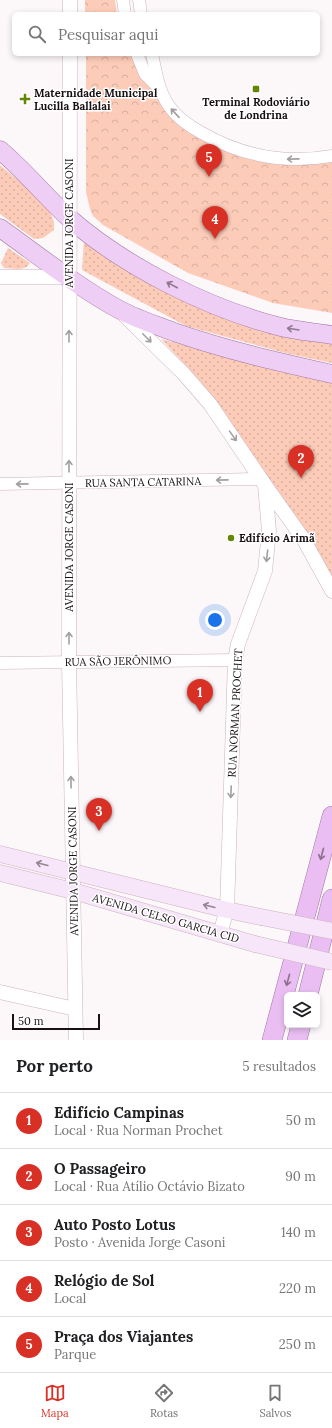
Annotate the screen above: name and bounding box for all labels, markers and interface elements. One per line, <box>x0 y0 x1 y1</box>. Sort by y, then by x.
search box <box>12 12 320 56</box>
icon: search <box>26 23 48 45</box>
text: Pesquisar aqui <box>58 25 158 44</box>
marker: Terminal Rodoviário de Londrina <box>251 84 261 94</box>
place label: Maternidade Municipal Lucilla Ballalai <box>34 86 158 113</box>
marker: Maternidade Municipal Lucilla Ballalai <box>19 93 31 105</box>
place label: Terminal Rodoviário de Londrina <box>202 95 310 122</box>
one-way arrow <box>170 108 180 118</box>
pin: 5 <box>196 144 222 177</box>
one-way arrow <box>287 155 300 163</box>
street label: AVENIDA JORGE CASONI <box>62 158 76 289</box>
pin: 4 <box>202 206 228 239</box>
one-way arrow <box>166 280 178 288</box>
one-way arrow <box>287 325 300 333</box>
one-way arrow <box>65 330 73 343</box>
one-way arrow <box>142 333 152 343</box>
one-way arrow <box>229 430 237 441</box>
pin: 2 <box>288 445 314 478</box>
one-way arrow <box>65 460 73 473</box>
street label: RUA SANTA CATARINA <box>85 474 202 490</box>
one-way arrow <box>216 476 229 484</box>
one-way arrow <box>16 480 29 488</box>
street label: AVENIDA JORGE CASONI <box>62 482 76 613</box>
place label: Edifício Arimã <box>239 531 315 545</box>
marker: Edifício Arimã <box>226 533 236 543</box>
one-way arrow <box>263 549 271 562</box>
your location <box>205 610 225 630</box>
one-way arrow <box>65 632 73 645</box>
street label: RUA NORMAN PROCHET <box>225 648 245 778</box>
street label: RUA SÃO JERÔNIMO <box>65 653 172 669</box>
pin: 1 <box>187 679 213 712</box>
one-way arrow <box>67 776 75 789</box>
one-way arrow <box>227 785 235 798</box>
pin: 3 <box>86 798 112 831</box>
street label: AVENIDA JORGE CASONI <box>65 806 81 937</box>
one-way arrow <box>318 847 325 860</box>
one-way arrow <box>36 860 49 867</box>
street label: AVENIDA CELSO GARCIA CID <box>90 890 241 946</box>
one-way arrow <box>203 901 216 909</box>
one-way arrow <box>284 973 292 986</box>
map controls <box>284 992 320 1028</box>
button: layers <box>284 992 320 1028</box>
scale bar <box>12 1012 100 1031</box>
text: 50 m <box>18 1014 44 1028</box>
text: Por perto <box>16 1055 93 1077</box>
text: 5 resultados <box>242 1058 316 1075</box>
text: Edifício Campinas <box>54 1103 184 1122</box>
text: 1 <box>26 1112 32 1129</box>
text: 50 m <box>286 1112 316 1129</box>
text: Local · Rua Norman Prochet <box>54 1122 223 1139</box>
text: O Passageiro <box>54 1159 146 1178</box>
text: 2 <box>26 1168 32 1185</box>
text: 90 m <box>285 1168 316 1185</box>
text: Local · Rua Atílio Octávio Bizato <box>54 1178 245 1195</box>
text: Auto Posto Lotus <box>54 1215 176 1234</box>
text: 3 <box>25 1224 33 1241</box>
text: 140 m <box>281 1224 316 1241</box>
text: Posto · Avenida Jorge Casoni <box>54 1234 225 1251</box>
text: Relógio de Sol <box>54 1271 154 1290</box>
text: 4 <box>25 1280 33 1297</box>
text: 220 m <box>279 1280 316 1297</box>
text: Local <box>54 1290 86 1307</box>
text: Praça dos Viajantes <box>54 1327 193 1346</box>
text: 5 <box>25 1336 33 1353</box>
text: 250 m <box>279 1336 316 1353</box>
text: Parque <box>54 1346 96 1363</box>
tab: Mapa <box>41 1382 69 1420</box>
tab: Rotas <box>150 1382 178 1420</box>
tab: Salvos <box>259 1382 291 1420</box>

